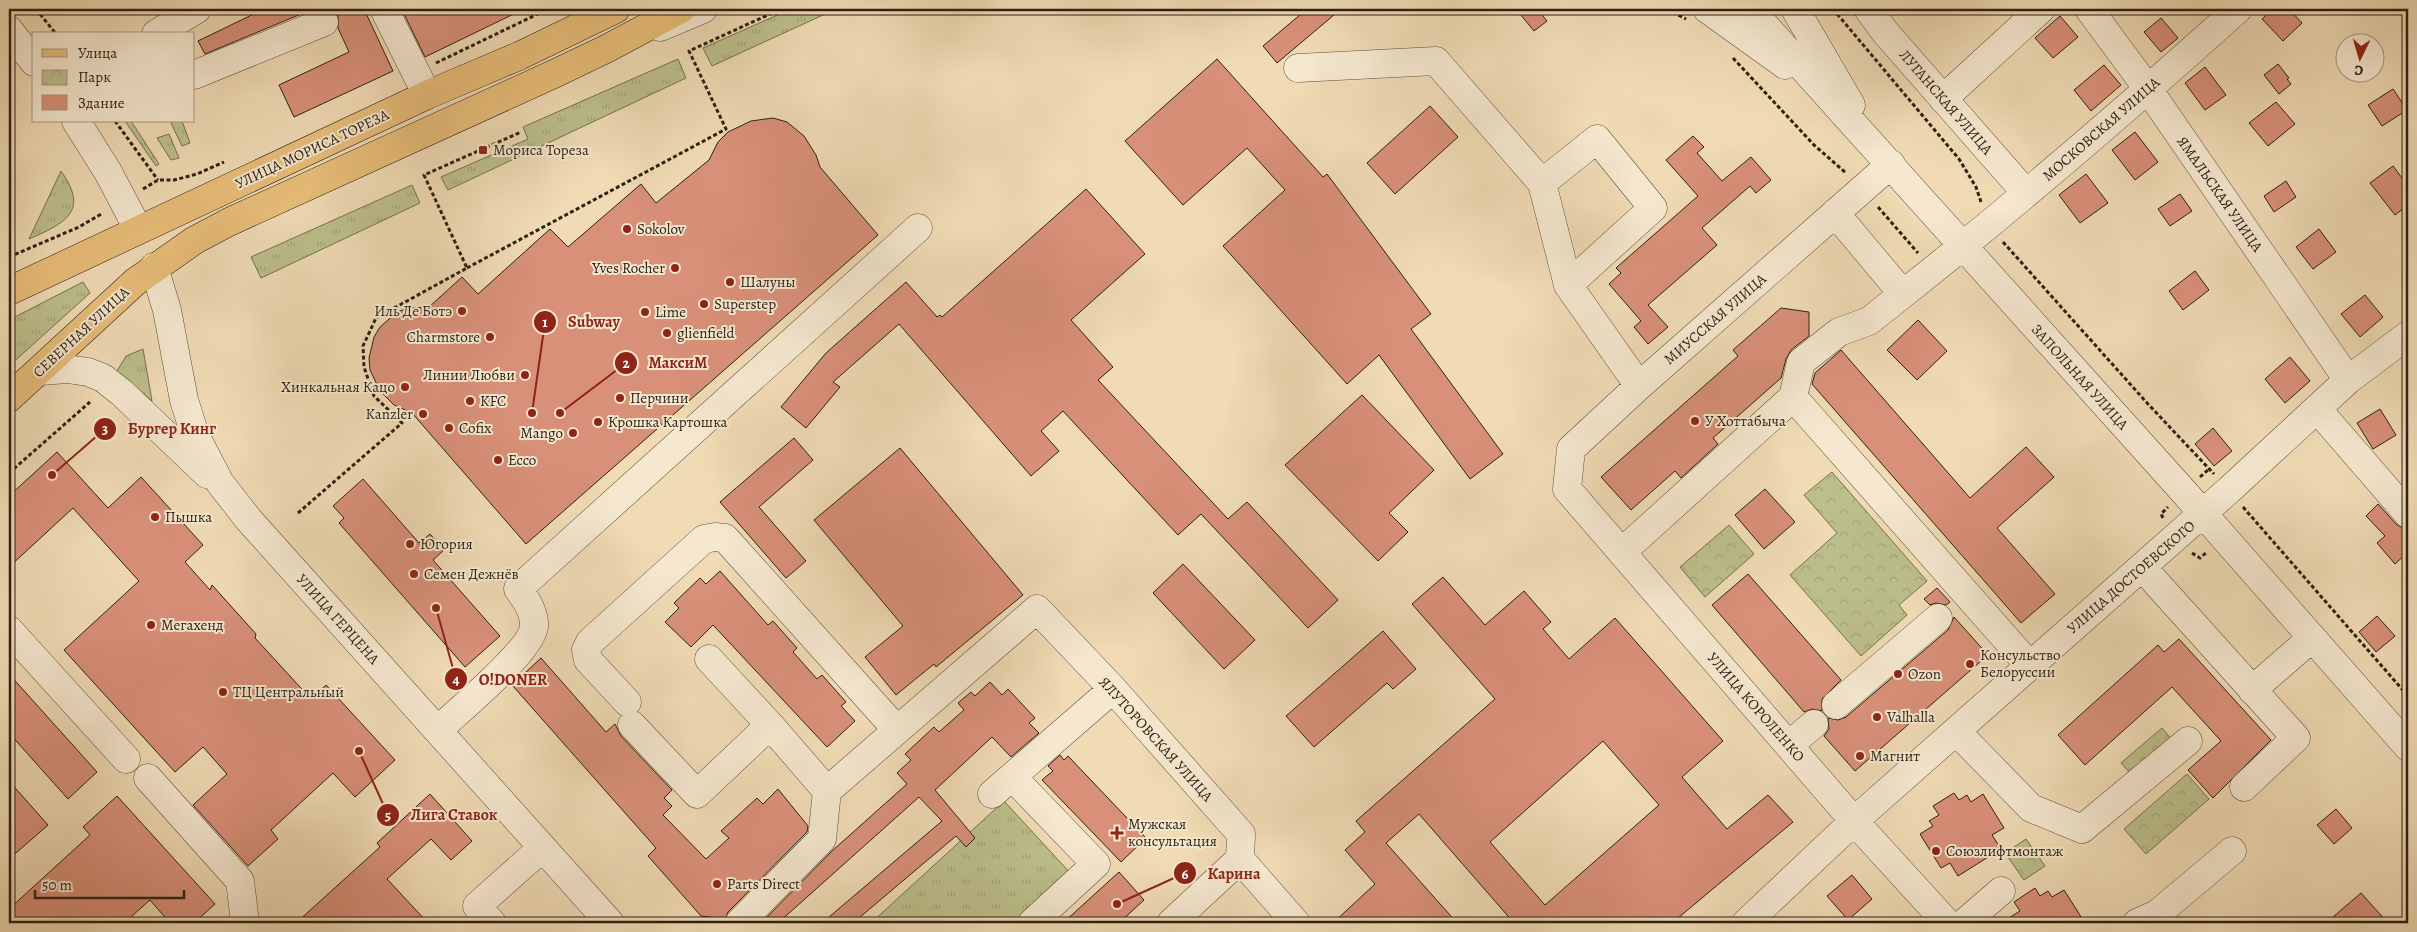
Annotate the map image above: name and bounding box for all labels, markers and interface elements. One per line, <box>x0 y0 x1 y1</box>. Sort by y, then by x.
legend <box>32 32 195 122</box>
north arrow <box>2334 32 2384 82</box>
text: Улица <box>78 43 117 63</box>
street label: ЛУГАНСКАЯ УЛИЦА <box>1895 45 1997 159</box>
text: С <box>2353 61 2364 80</box>
text: Парк <box>78 67 111 87</box>
street label: МОСКОВСКАЯ УЛИЦА <box>2038 72 2164 185</box>
text: Здание <box>78 93 125 113</box>
street label: УЛИЦА МОРИСА ТОРЕЗА <box>232 104 392 193</box>
street label: ЯМАЛЬСКАЯ УЛИЦА <box>2172 132 2268 256</box>
place label: Мориса Тореза <box>493 140 589 160</box>
marker: Мориса Тореза <box>477 144 489 156</box>
place label: Sokolov <box>637 219 685 239</box>
marker: Sokolov <box>621 223 633 235</box>
place label: Yves Rocher <box>591 258 665 278</box>
marker: Yves Rocher <box>669 262 681 274</box>
street label: МИУССКАЯ УЛИЦА <box>1660 269 1771 369</box>
place label: Шалуны <box>740 272 796 292</box>
marker: Шалуны <box>724 276 736 288</box>
street label: СЕВЕРНАЯ УЛИЦА <box>28 282 134 382</box>
place label: Superstep <box>714 294 776 314</box>
marker: Superstep <box>698 298 710 310</box>
place label: Иль Де Ботэ <box>374 301 452 321</box>
place label: Lime <box>655 302 686 322</box>
marker: Иль Де Ботэ <box>456 305 468 317</box>
callout: Subway <box>533 306 630 337</box>
marker: Lime <box>639 306 651 318</box>
text: Subway <box>568 311 620 333</box>
text: 1 <box>542 312 548 332</box>
street label: ЗАПОЛЬНАЯ УЛИЦА <box>2027 320 2133 434</box>
place label: glienfield <box>677 323 736 343</box>
place label: Charmstore <box>407 327 480 347</box>
marker: glienfield <box>661 327 673 339</box>
marker: Charmstore <box>484 331 496 343</box>
callout: МаксиМ <box>613 347 717 378</box>
text: МаксиМ <box>648 352 708 374</box>
text: 2 <box>622 353 630 373</box>
place label: Линии Любви <box>423 365 515 385</box>
marker: Линии Любви <box>519 369 531 381</box>
place label: Хинкальная Кацо <box>281 377 395 397</box>
marker: Хинкальная Кацо <box>399 381 411 393</box>
place label: Перчини <box>630 388 689 408</box>
place label: KFC <box>480 391 506 411</box>
marker: Перчини <box>614 392 626 404</box>
marker: KFC <box>464 395 476 407</box>
place label: Kanzler <box>365 404 413 424</box>
marker: Kanzler <box>417 408 429 420</box>
place label: У Хоттабыча <box>1705 411 1786 431</box>
place label: Крошка Картошка <box>608 412 728 432</box>
callout: Бургер Кинг <box>93 413 226 444</box>
marker: У Хоттабыча <box>1689 415 1701 427</box>
marker: Крошка Картошка <box>592 416 604 428</box>
text: Бургер Кинг <box>128 418 216 440</box>
place label: Cofix <box>459 418 492 438</box>
text: 3 <box>102 419 108 439</box>
marker: Cofix <box>443 422 455 434</box>
place label: Mango <box>520 423 563 443</box>
marker: Mango <box>567 427 579 439</box>
place label: Ecco <box>508 450 536 470</box>
marker: Ecco <box>492 454 504 466</box>
place label: Пышка <box>165 507 212 527</box>
marker: Пышка <box>149 511 161 523</box>
street label: УЛИЦА ДОСТОЕВСКОГО <box>2063 516 2199 638</box>
place label: Югория <box>420 534 473 554</box>
marker: Югория <box>404 538 416 550</box>
place label: Семен Дежнёв <box>424 564 519 584</box>
marker: Семен Дежнёв <box>408 568 420 580</box>
street label: УЛИЦА ГЕРЦЕНА <box>292 569 384 669</box>
place label: Мегахенд <box>161 615 223 635</box>
marker: Мегахенд <box>145 619 157 631</box>
place label: Консульство Белоруссии <box>1980 645 2061 682</box>
street label: УЛИЦА КОРОЛЕНКО <box>1703 648 1809 766</box>
marker: Консульство Белоруссии <box>1964 658 1976 670</box>
callout: O!DONER <box>444 664 557 695</box>
place label: Ozon <box>1908 664 1941 684</box>
marker: Ozon <box>1892 668 1904 680</box>
text: 4 <box>452 669 460 689</box>
text: O!DONER <box>479 669 548 691</box>
street label: ЯЛУТОРОВСКАЯ УЛИЦА <box>1094 672 1218 806</box>
place label: ТЦ Центральный <box>233 682 344 702</box>
marker: ТЦ Центральный <box>217 686 229 698</box>
place label: Valhalla <box>1886 707 1935 727</box>
marker: Valhalla <box>1871 711 1883 723</box>
place label: Магнит <box>1870 746 1920 766</box>
marker: Магнит <box>1854 750 1866 762</box>
callout: Лига Ставок <box>375 799 507 830</box>
text: Лига Ставок <box>411 804 498 826</box>
text: 5 <box>385 805 391 825</box>
place label: Мужская консультация <box>1128 814 1217 851</box>
marker: Мужская консультация <box>1110 826 1124 840</box>
place label: Союзлифтмонтаж <box>1946 841 2063 861</box>
marker: Союзлифтмонтаж <box>1930 845 1942 857</box>
callout: Карина <box>1172 858 1270 889</box>
text: Карина <box>1207 863 1261 885</box>
text: 6 <box>1181 864 1189 884</box>
scale bar <box>35 867 184 899</box>
place label: Parts Direct <box>727 874 800 894</box>
text: 50 m <box>42 875 72 895</box>
marker: Parts Direct <box>711 878 723 890</box>

